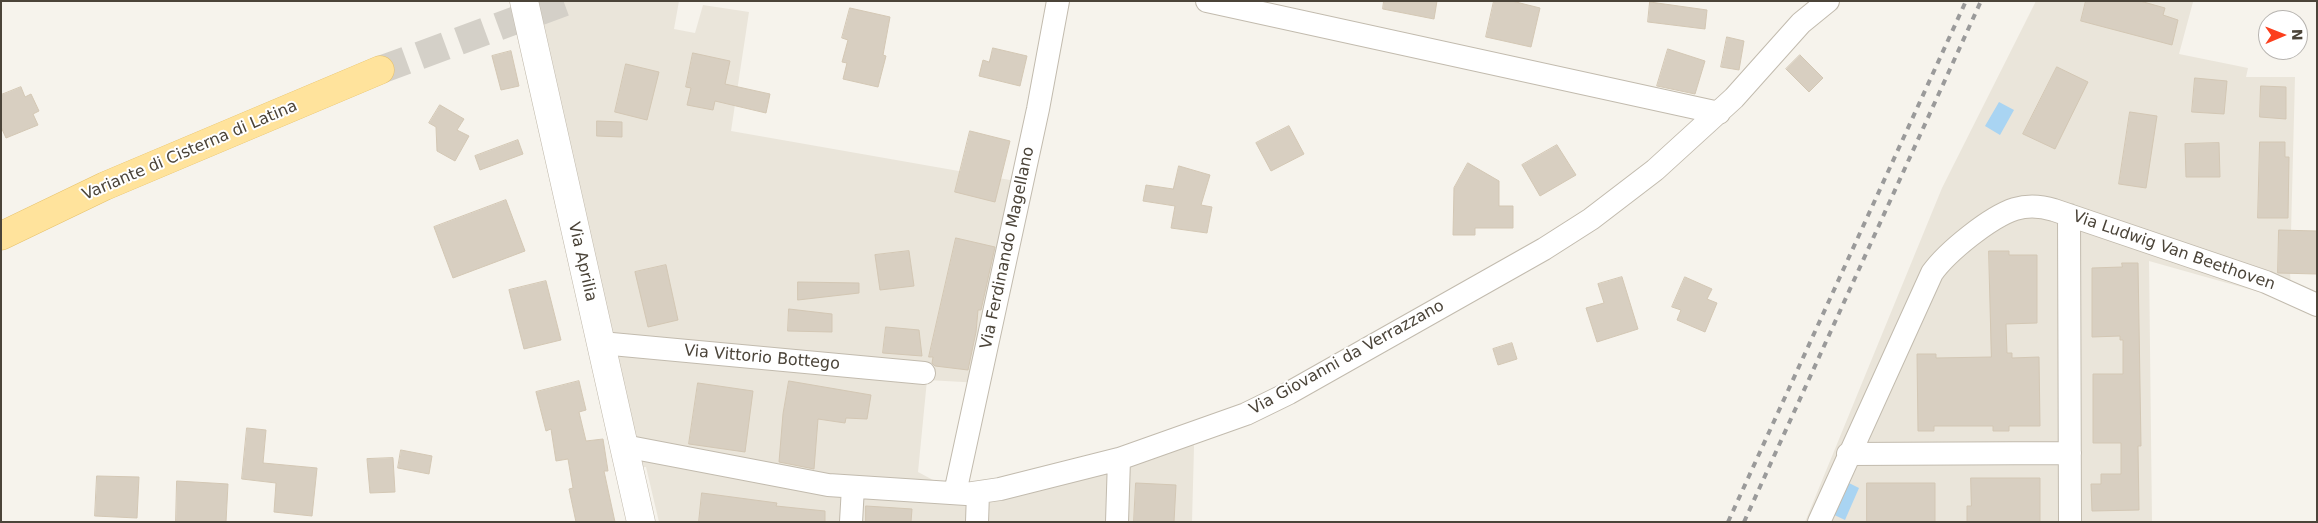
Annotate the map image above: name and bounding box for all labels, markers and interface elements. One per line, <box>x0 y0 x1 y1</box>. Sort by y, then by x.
north arrow <box>2258 10 2308 60</box>
text: N <box>2289 29 2305 41</box>
street label: Variante di Cisterna di Latina <box>80 97 300 205</box>
street label: Via Ferdinando Magellano <box>977 145 1039 351</box>
street label: Via Ludwig Van Beethoven <box>2070 207 2278 295</box>
street label: Via Aprilia <box>564 221 600 303</box>
street label: Via Giovanni da Verrazzano <box>1246 296 1448 420</box>
street label: Via Vittorio Bottego <box>683 342 841 374</box>

